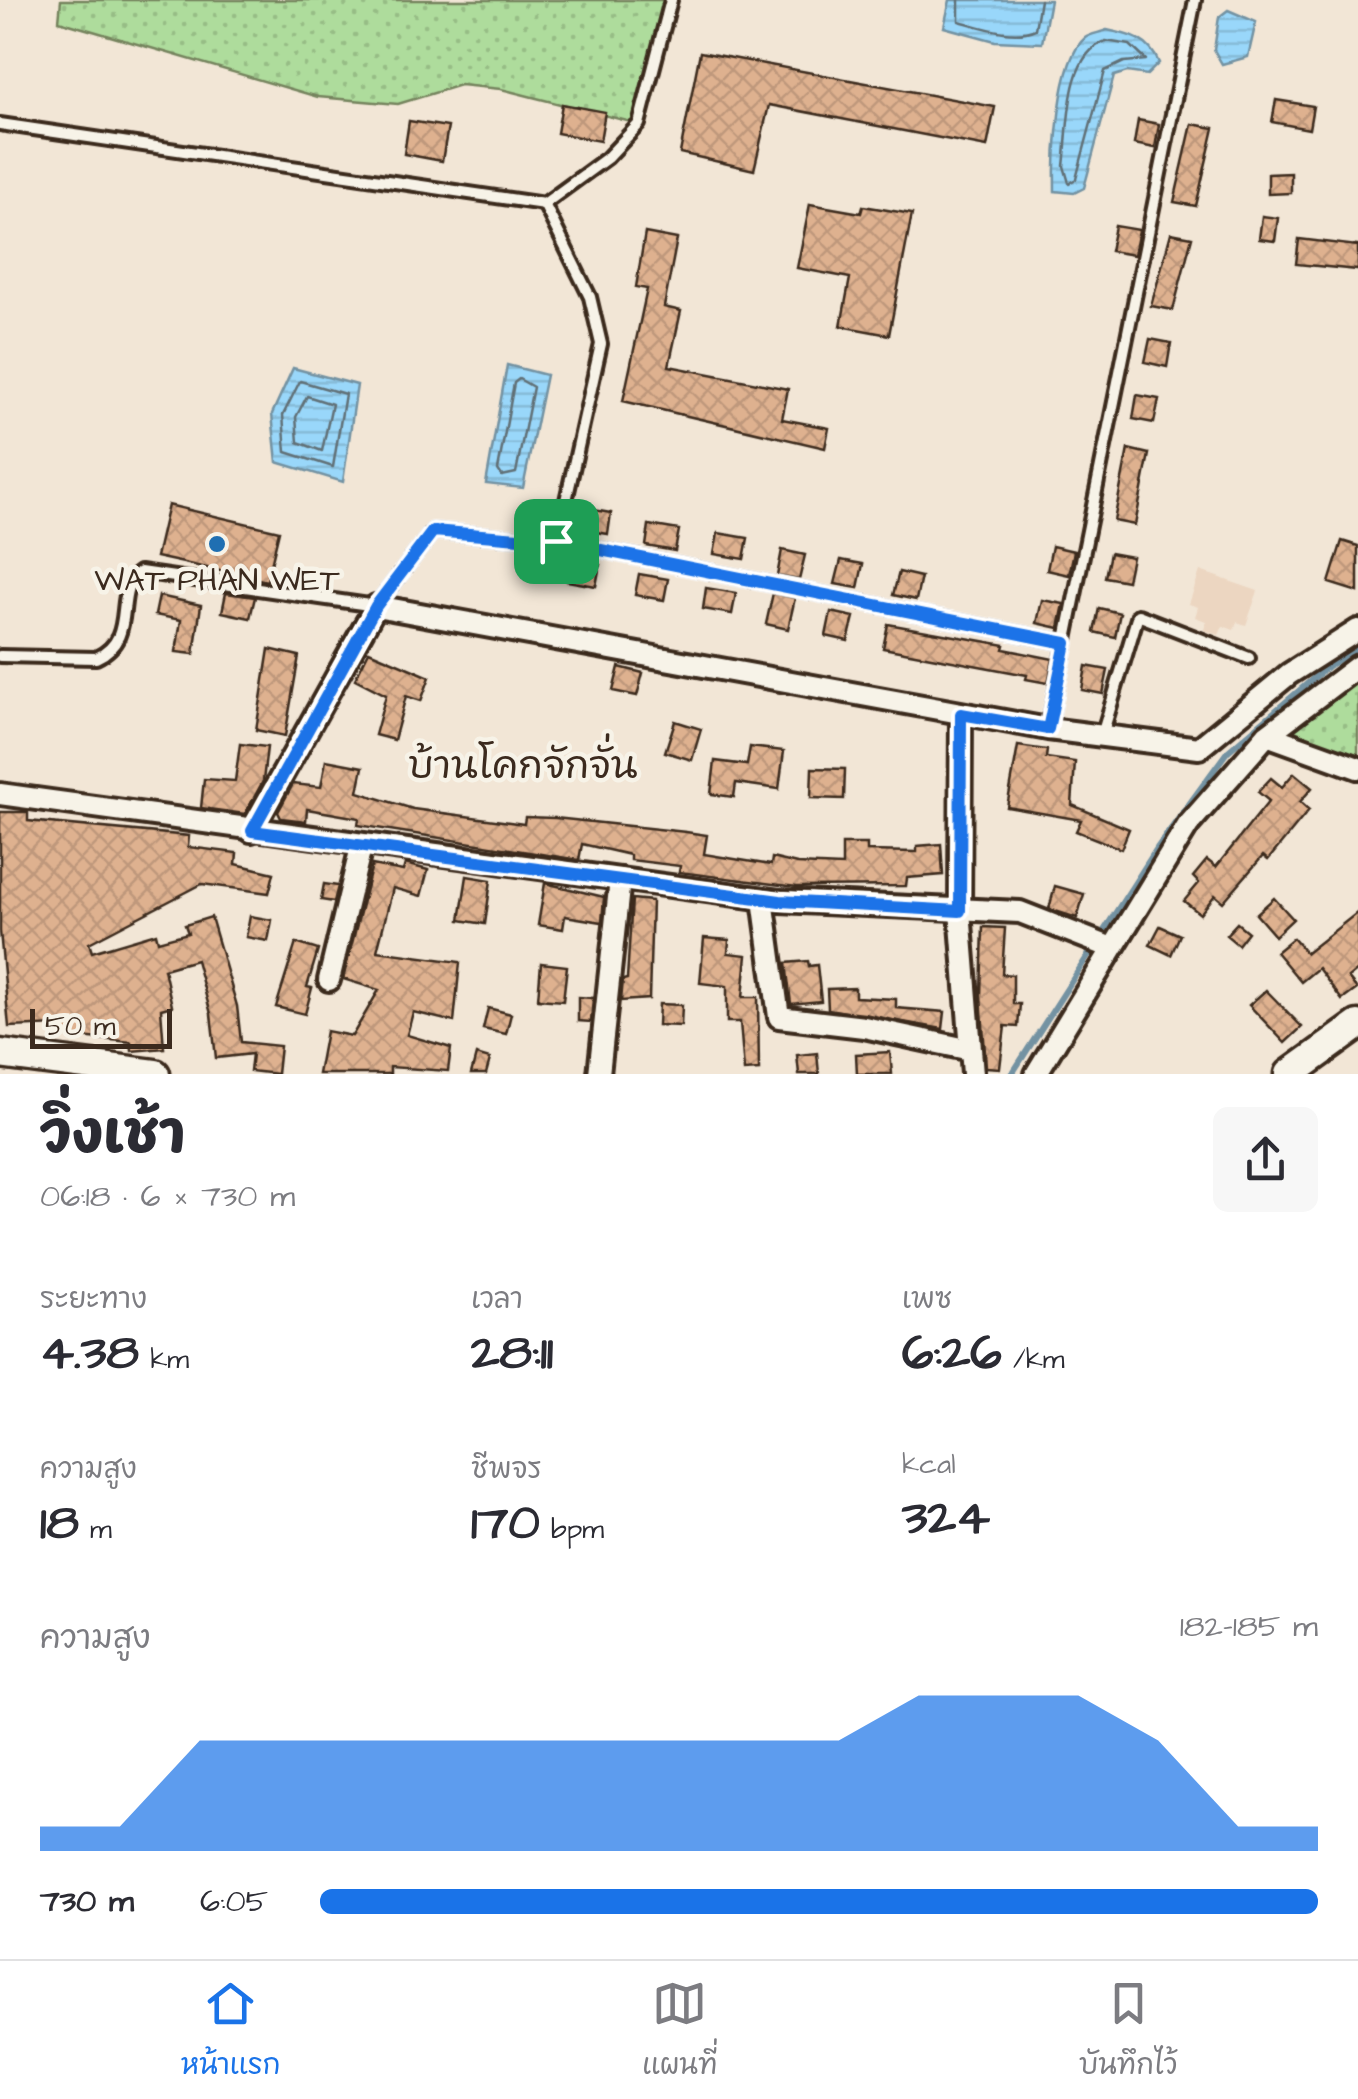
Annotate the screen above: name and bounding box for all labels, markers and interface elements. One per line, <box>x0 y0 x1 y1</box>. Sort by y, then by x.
pin <box>514 499 599 584</box>
icon: arrive <box>529 514 584 569</box>
marker: WAT PHAN WET <box>206 533 228 555</box>
place label: WAT PHAN WET <box>94 558 340 603</box>
district label: บ้านโคกจักจั่น <box>408 733 638 793</box>
scale bar <box>30 1004 172 1048</box>
text: 50 m <box>45 1007 116 1046</box>
text: วิ่งเช้า <box>40 1098 185 1174</box>
button: share <box>1213 1107 1318 1212</box>
text: 06:18 · 6 × 730 m <box>40 1174 295 1219</box>
text: ระยะทาง <box>40 1280 147 1319</box>
text: เวลา <box>471 1280 523 1319</box>
text: เพซ <box>902 1280 952 1319</box>
text: 4.38 <box>40 1319 139 1388</box>
text: 28:11 <box>471 1319 553 1388</box>
text: 6:26 <box>902 1319 1002 1388</box>
text: km <box>139 1340 189 1379</box>
text: /km <box>1002 1340 1065 1379</box>
text: kcal <box>902 1445 956 1484</box>
text: ความสูง <box>40 1450 137 1489</box>
text: ชีพจร <box>471 1450 542 1489</box>
text: 324 <box>902 1484 990 1553</box>
text: 18 <box>40 1489 79 1558</box>
text: 170 <box>471 1489 540 1558</box>
text: m <box>79 1510 112 1549</box>
text: bpm <box>540 1510 604 1549</box>
text: 182–185 m <box>1180 1604 1318 1649</box>
text: ความสูง <box>40 1616 151 1661</box>
text: 730 m <box>40 1879 134 1924</box>
text: 6:05 <box>200 1879 268 1924</box>
tab: หน้าแรก <box>181 1976 281 2085</box>
tab: แผนที่ <box>642 1976 718 2085</box>
tab: บันทึกไว้ <box>1079 1976 1177 2085</box>

